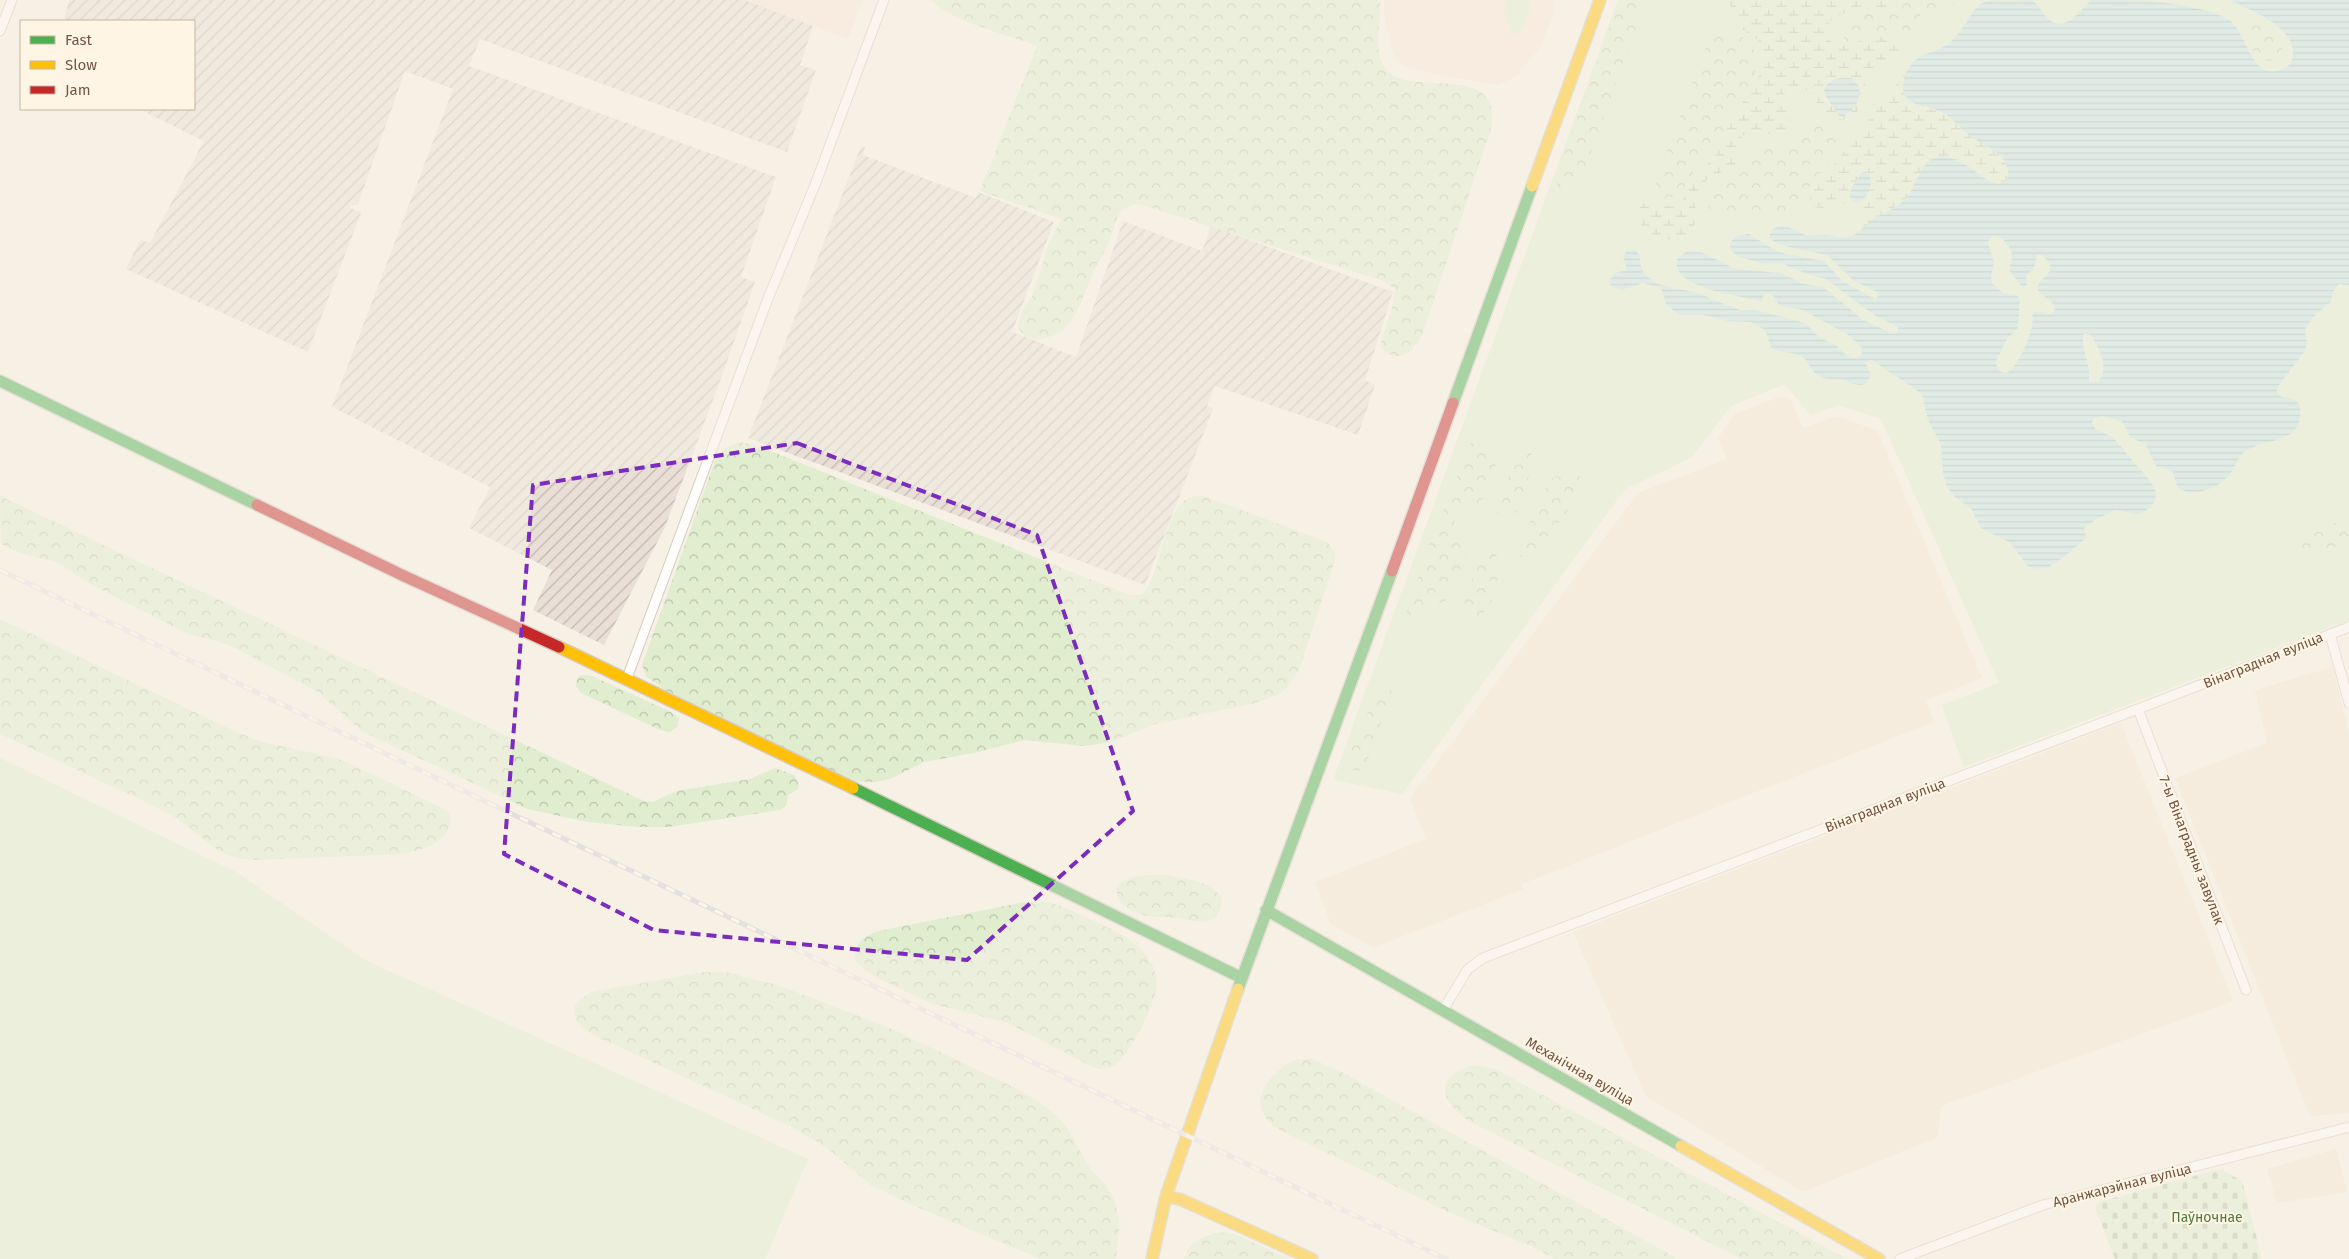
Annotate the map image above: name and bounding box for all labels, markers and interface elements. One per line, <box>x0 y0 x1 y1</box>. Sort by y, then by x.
legend <box>20 20 195 110</box>
text: Fast <box>65 31 92 49</box>
text: Slow <box>65 56 97 74</box>
text: Jam <box>65 81 91 99</box>
street label: Вінаградная вуліца <box>2201 629 2326 692</box>
street label: 7-ы Вінаградны завулак <box>2155 773 2228 928</box>
street label: Вінаградная вуліца <box>1823 775 1948 836</box>
street label: Механічная вуліца <box>1523 1034 1637 1109</box>
street label: Аранжарэйная вуліца <box>2051 1160 2193 1211</box>
park label: Паўночнае <box>2171 1209 2243 1226</box>

